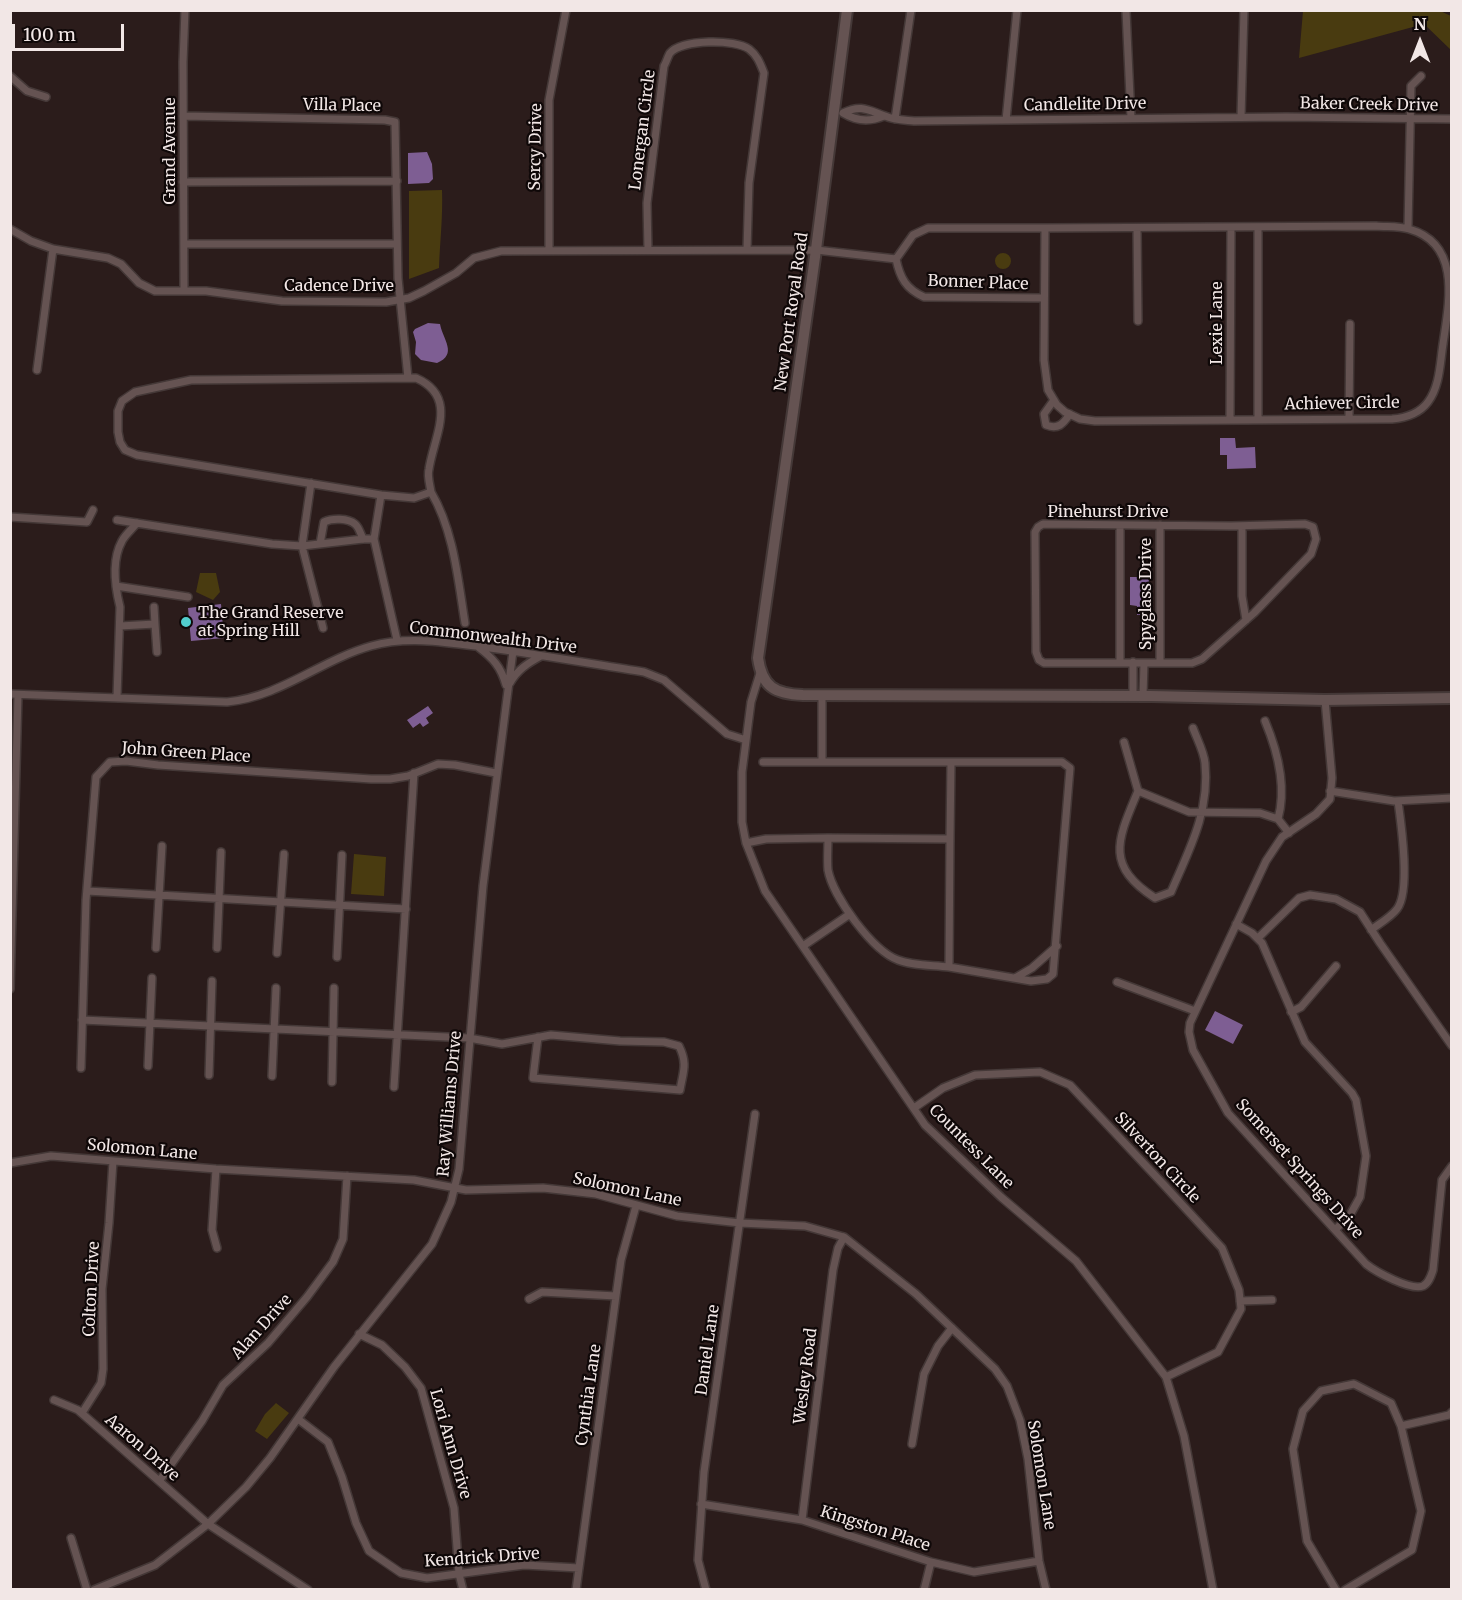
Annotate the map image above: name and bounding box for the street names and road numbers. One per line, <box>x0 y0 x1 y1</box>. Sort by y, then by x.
street label: Lonergan Circle <box>626 69 660 191</box>
street label: Candlelite Drive <box>1024 94 1146 116</box>
street label: Baker Creek Drive <box>1300 94 1438 116</box>
street label: Villa Place <box>303 96 381 116</box>
street label: Grand Avenue <box>160 97 180 205</box>
street label: Sercy Drive <box>526 103 546 191</box>
street label: New Port Royal Road <box>771 231 813 393</box>
street label: Bonner Place <box>927 272 1029 294</box>
street label: Cadence Drive <box>284 276 394 296</box>
street label: Lexie Lane <box>1207 281 1227 365</box>
street label: Achiever Circle <box>1284 393 1400 415</box>
street label: Pinehurst Drive <box>1048 502 1168 522</box>
street label: Spyglass Drive <box>1136 538 1156 650</box>
street label: Commonwealth Drive <box>408 618 578 658</box>
street label: John Green Place <box>121 739 251 767</box>
street label: Ray Williams Drive <box>434 1030 466 1178</box>
street label: Somerset Springs Drive <box>1231 1095 1367 1243</box>
street label: Countess Lane <box>925 1101 1017 1193</box>
street label: Silverton Circle <box>1110 1109 1204 1207</box>
street label: Solomon Lane <box>86 1136 198 1164</box>
street label: Solomon Lane <box>571 1169 683 1211</box>
street label: Colton Drive <box>80 1241 104 1337</box>
street label: Alan Drive <box>228 1290 296 1364</box>
street label: Daniel Lane <box>692 1303 724 1397</box>
street label: Wesley Road <box>791 1327 821 1425</box>
street label: Cynthia Lane <box>572 1343 606 1447</box>
street label: Lori Ann Drive <box>425 1387 475 1501</box>
street label: Aaron Drive <box>101 1411 183 1485</box>
street label: Solomon Lane <box>1023 1419 1059 1531</box>
street label: Kingston Place <box>818 1502 932 1556</box>
street label: Kendrick Drive <box>424 1544 540 1572</box>

